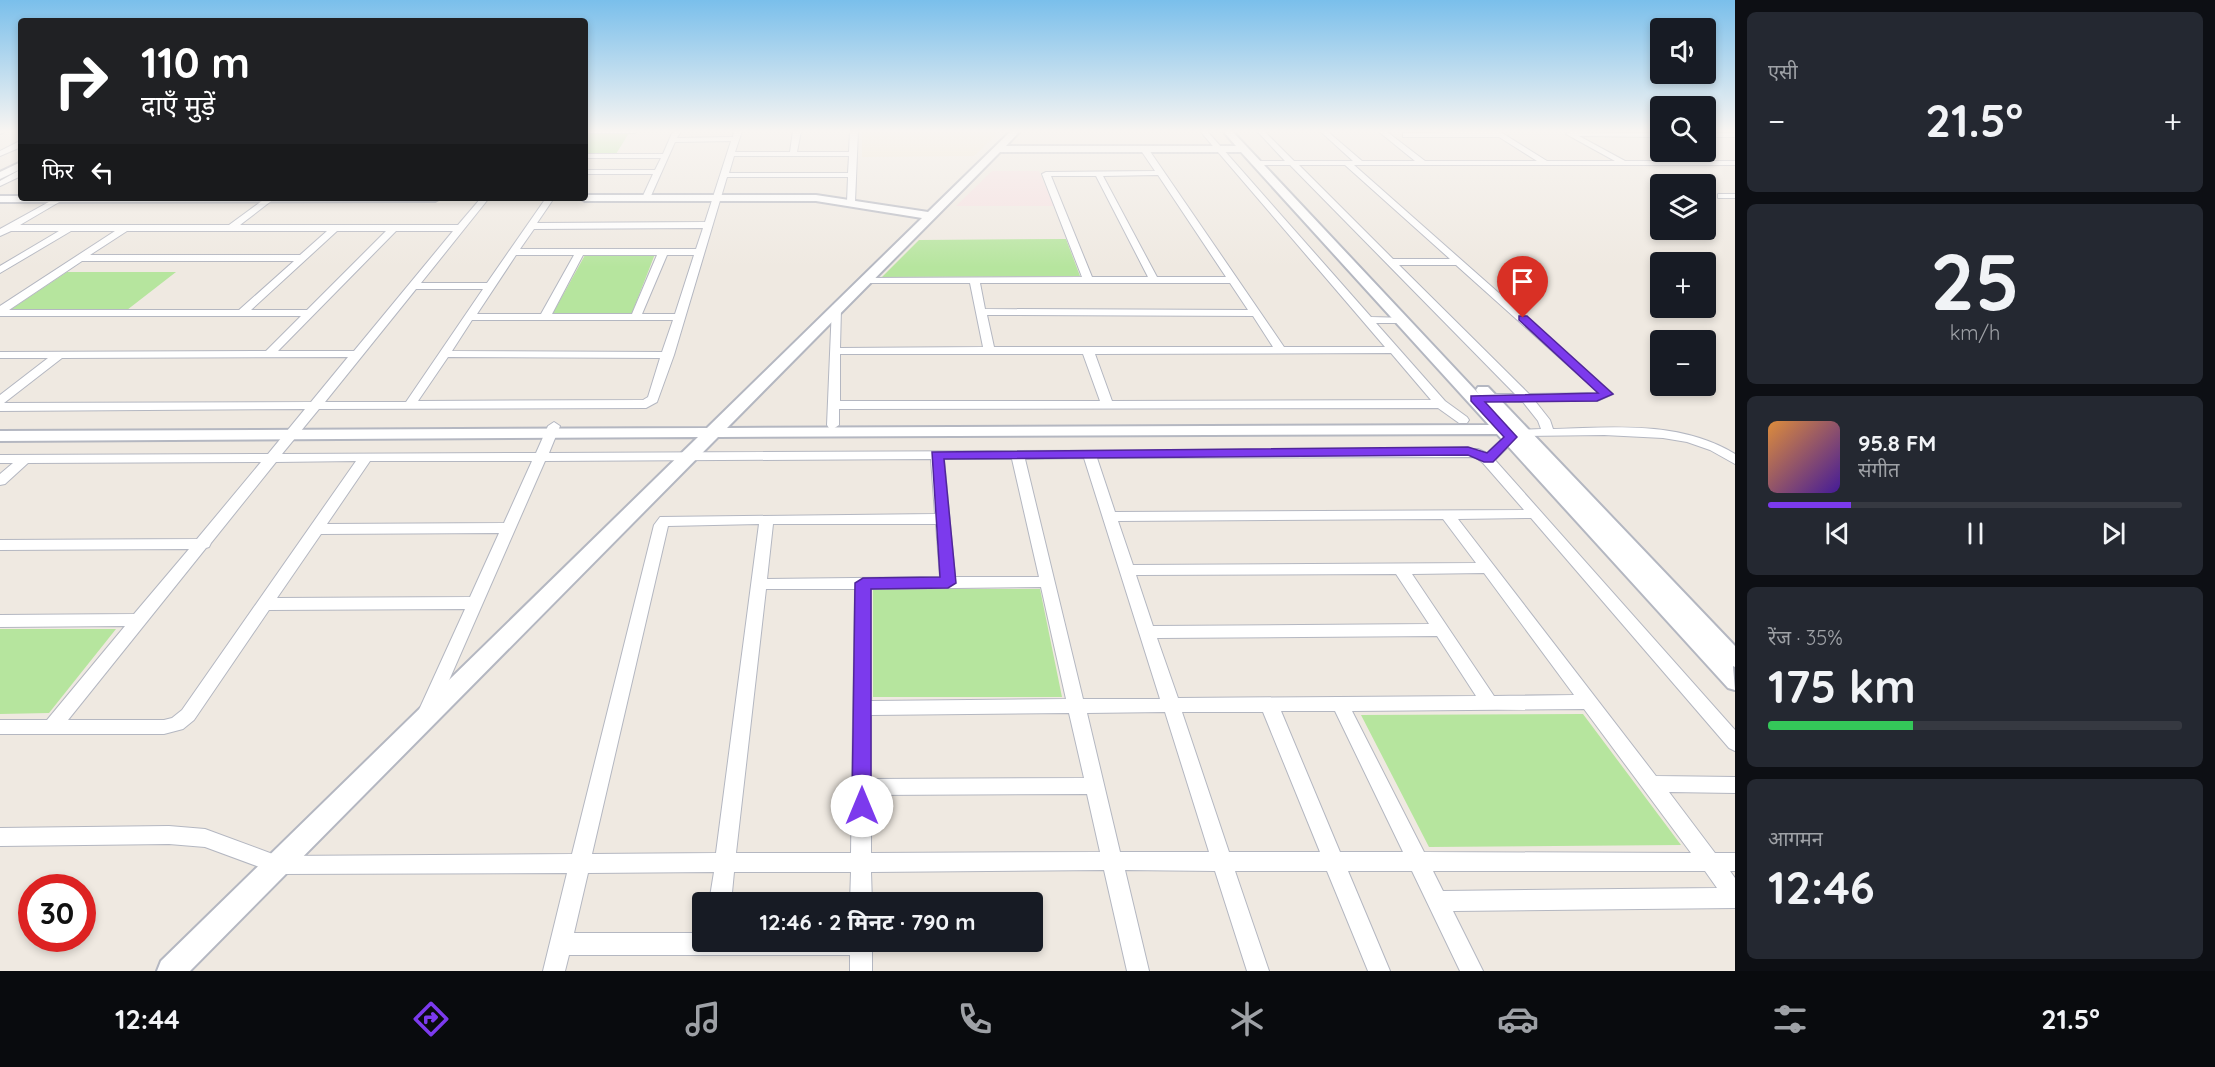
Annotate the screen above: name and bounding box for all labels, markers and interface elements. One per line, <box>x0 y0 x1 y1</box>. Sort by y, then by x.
map controls <box>1650 18 1716 396</box>
button: sound <box>1650 18 1716 84</box>
text: 110 m <box>141 36 250 89</box>
icon: right <box>42 42 120 120</box>
text: एसी <box>1768 59 1798 84</box>
text: दाएँ मुड़ें <box>141 88 215 122</box>
text: 21.5° <box>1925 92 2023 148</box>
button: search <box>1650 96 1716 162</box>
text: − <box>1768 100 1785 141</box>
text: + <box>2163 100 2182 141</box>
icon: left <box>86 156 119 189</box>
text: फिर <box>42 157 74 185</box>
button: layers <box>1650 174 1716 240</box>
text: 25 <box>1930 232 2020 330</box>
button: + <box>1650 252 1716 318</box>
pin <box>1497 256 1548 318</box>
icon: arrive <box>1506 265 1539 298</box>
text: km/h <box>1950 320 2000 345</box>
button: − <box>1650 330 1716 396</box>
text: 95.8 FM <box>1858 429 1936 457</box>
text: संगीत <box>1858 457 1899 482</box>
icon: previous <box>1821 517 1854 550</box>
icon: pause <box>1959 517 1992 550</box>
icon: next <box>2097 517 2130 550</box>
text: रेंज · 35% <box>1768 625 1843 650</box>
text: 175 km <box>1768 658 1916 714</box>
position arrow <box>830 774 894 838</box>
text: आगमन <box>1768 826 1823 851</box>
text: 12:46 <box>1768 859 1875 915</box>
speed limit sign: 30 <box>18 874 96 952</box>
text: 12:46 · 2 मिनट · 790 m <box>760 908 975 936</box>
icon: directions <box>410 998 452 1040</box>
icon: music <box>682 998 724 1040</box>
icon: phone <box>954 998 996 1040</box>
icon: climate <box>1226 998 1268 1040</box>
icon: car <box>1497 998 1539 1040</box>
icon: filters <box>1769 998 1811 1040</box>
text: 12:44 <box>115 1002 180 1036</box>
text: 21.5° <box>2041 1002 2100 1036</box>

